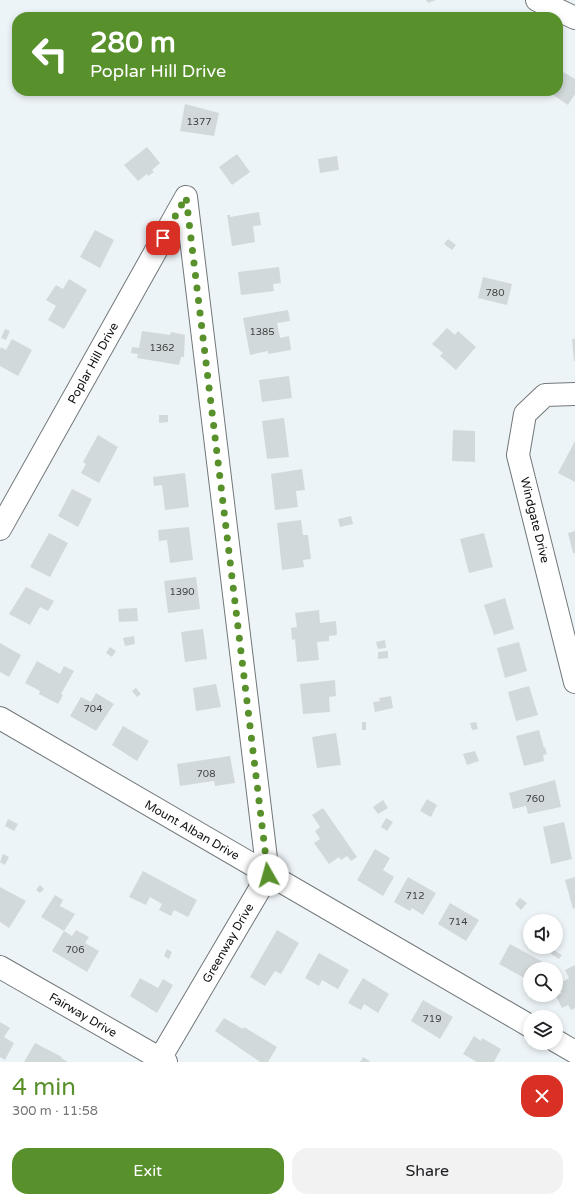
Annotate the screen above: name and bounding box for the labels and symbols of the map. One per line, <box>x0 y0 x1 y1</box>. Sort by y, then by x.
house number: 1377 <box>186 116 212 128</box>
pin <box>146 221 180 255</box>
house number: 780 <box>486 287 504 299</box>
street label: Poplar Hill Drive <box>65 320 121 406</box>
house number: 1385 <box>249 326 275 338</box>
house number: 1362 <box>149 342 175 354</box>
street label: Windgate Drive <box>518 476 552 565</box>
house number: 1390 <box>169 586 195 598</box>
house number: 704 <box>84 703 102 715</box>
house number: 708 <box>197 768 215 780</box>
house number: 760 <box>526 793 544 805</box>
street label: Mount Alban Drive <box>142 797 242 863</box>
position arrow <box>247 854 289 896</box>
house number: 712 <box>406 890 424 902</box>
street label: Greenway Drive <box>200 901 257 985</box>
house number: 714 <box>449 916 467 928</box>
house number: 706 <box>66 944 84 956</box>
street label: Fairway Drive <box>47 990 120 1040</box>
house number: 719 <box>423 1013 441 1025</box>

